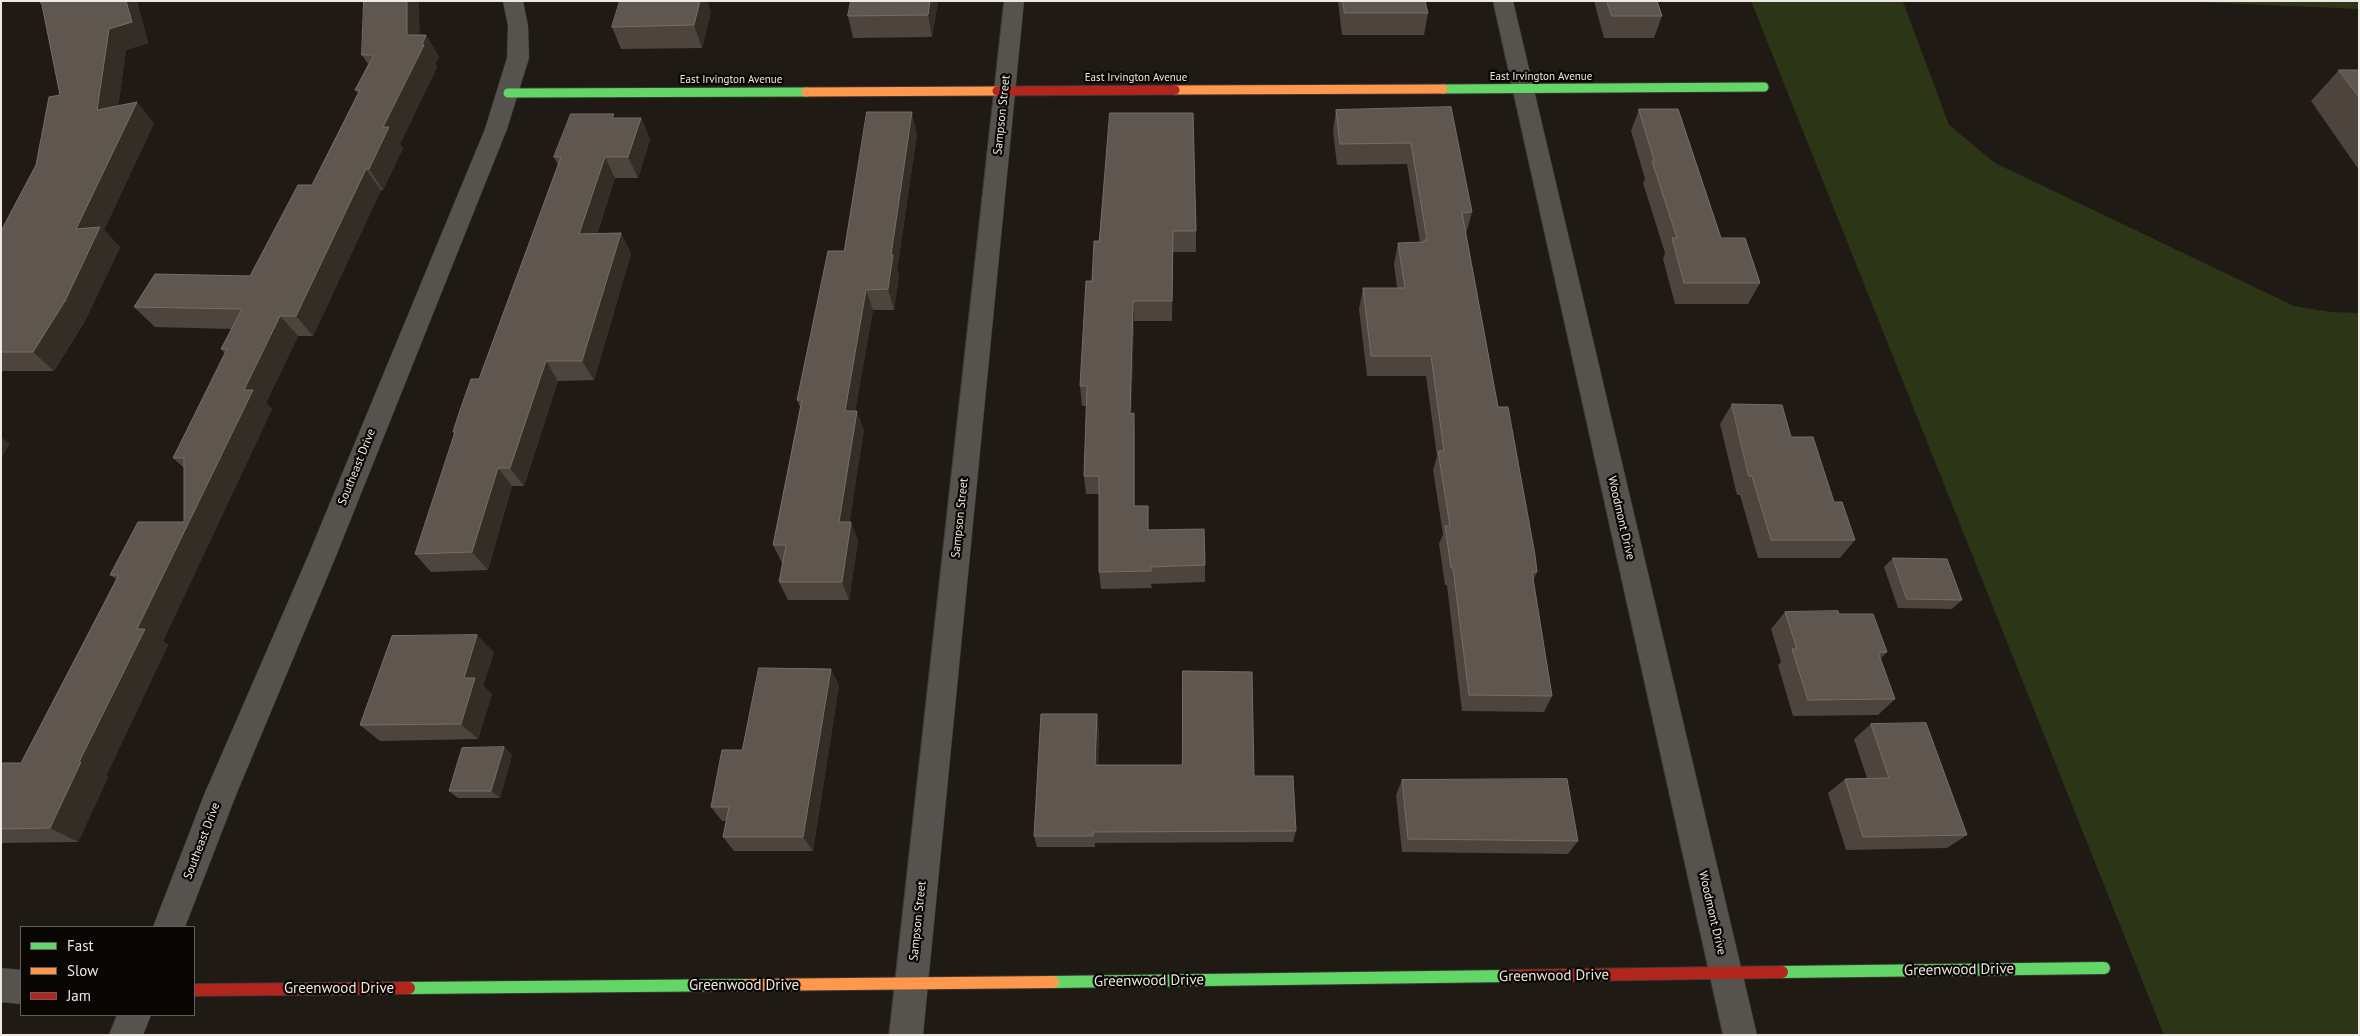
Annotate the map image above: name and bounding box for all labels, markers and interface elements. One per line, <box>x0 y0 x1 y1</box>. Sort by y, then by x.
street label: East Irvington Avenue <box>1490 70 1592 84</box>
street label: East Irvington Avenue <box>1085 71 1187 85</box>
street label: East Irvington Avenue <box>680 73 782 87</box>
street label: Sampson Street <box>991 74 1013 156</box>
street label: Southeast Drive <box>335 427 379 507</box>
street label: Woodmont Drive <box>1604 475 1638 561</box>
street label: Sampson Street <box>949 477 971 559</box>
street label: Southeast Drive <box>181 801 223 881</box>
street label: Woodmont Drive <box>1695 870 1729 956</box>
street label: Sampson Street <box>907 880 929 962</box>
legend <box>20 926 195 1016</box>
text: Fast <box>67 936 94 955</box>
street label: Greenwood Drive <box>1904 960 2014 980</box>
text: Slow <box>67 961 98 980</box>
street label: Greenwood Drive <box>1499 966 1609 986</box>
street label: Greenwood Drive <box>1094 971 1204 991</box>
street label: Greenwood Drive <box>689 977 799 995</box>
street label: Greenwood Drive <box>284 980 394 998</box>
text: Jam <box>67 986 91 1005</box>

